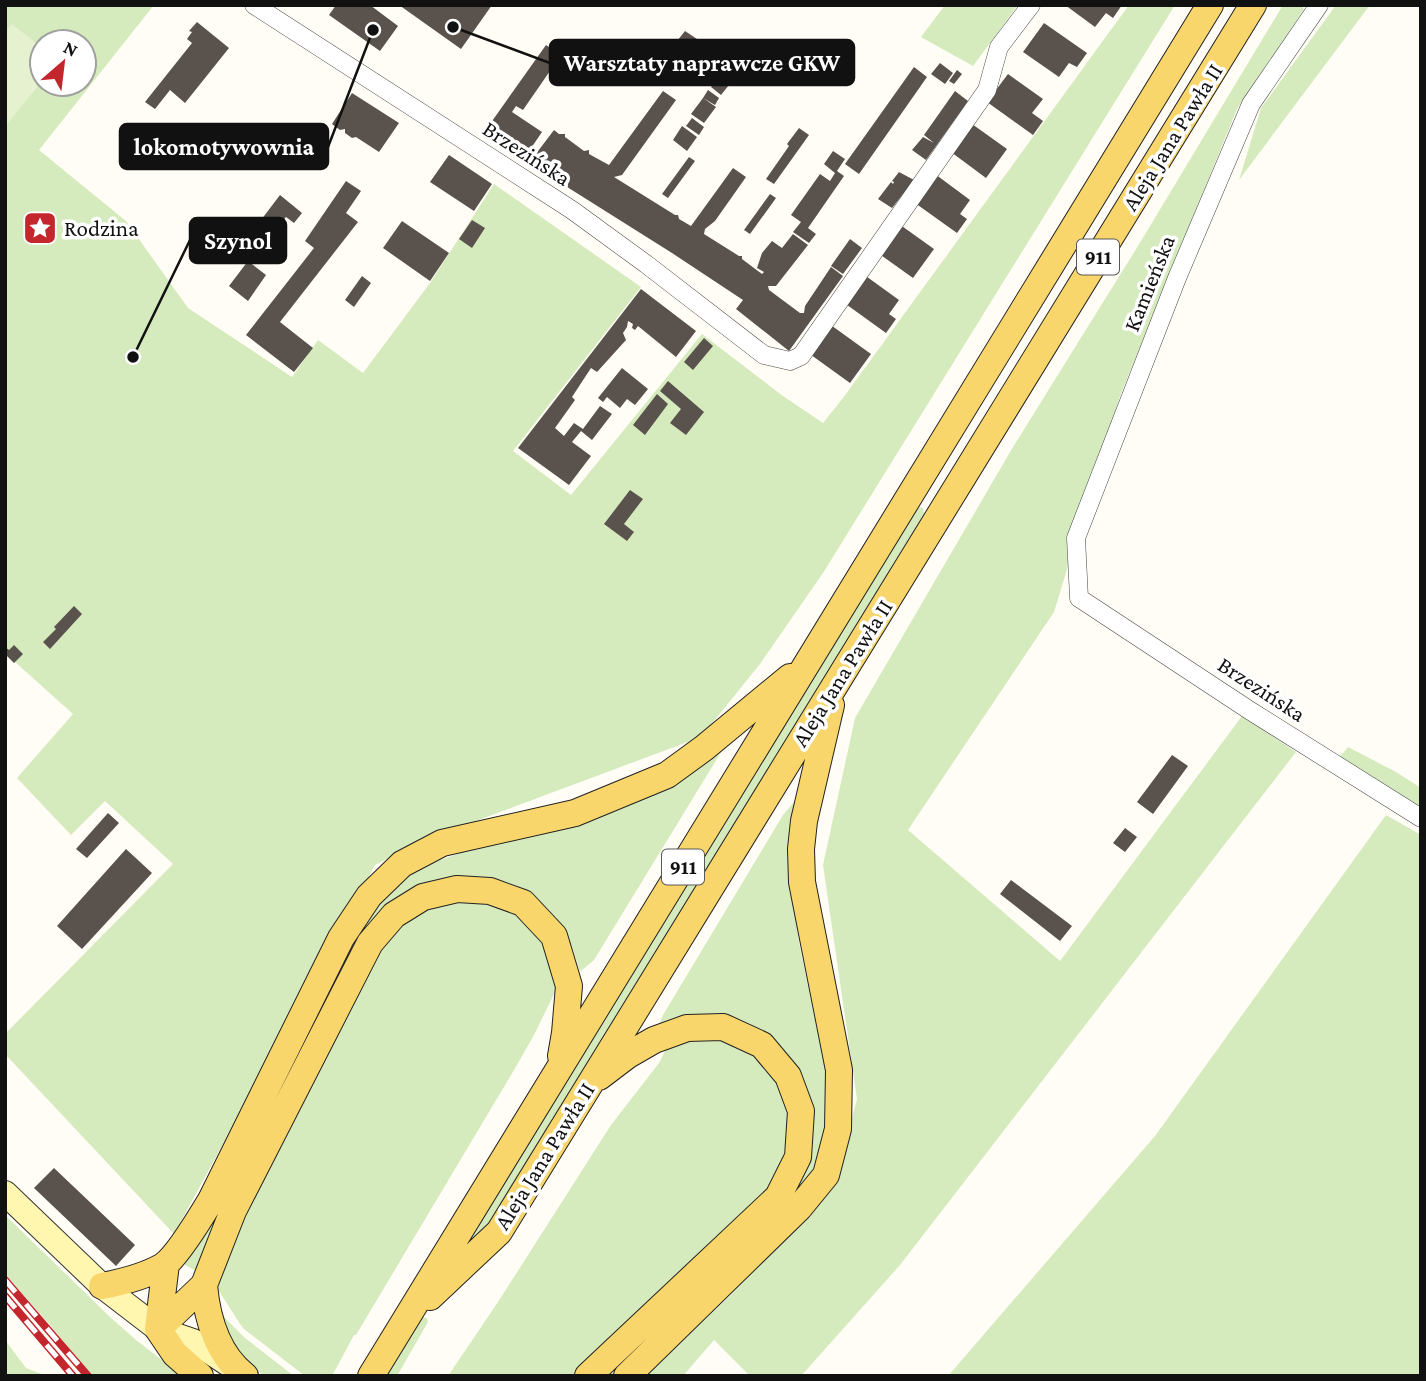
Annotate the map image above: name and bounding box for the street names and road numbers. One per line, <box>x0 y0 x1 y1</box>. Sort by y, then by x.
street label: Aleja Jana Pawła II <box>1116 59 1228 215</box>
street label: Brzezińska <box>478 115 576 191</box>
street label: Kamieńska <box>1118 231 1180 335</box>
road number: 911 <box>1077 240 1119 274</box>
street label: Aleja Jana Pawła II <box>786 595 898 751</box>
street label: Brzezińska <box>1213 651 1311 727</box>
road number: 911 <box>662 850 704 884</box>
street label: Aleja Jana Pawła II <box>488 1078 600 1234</box>

